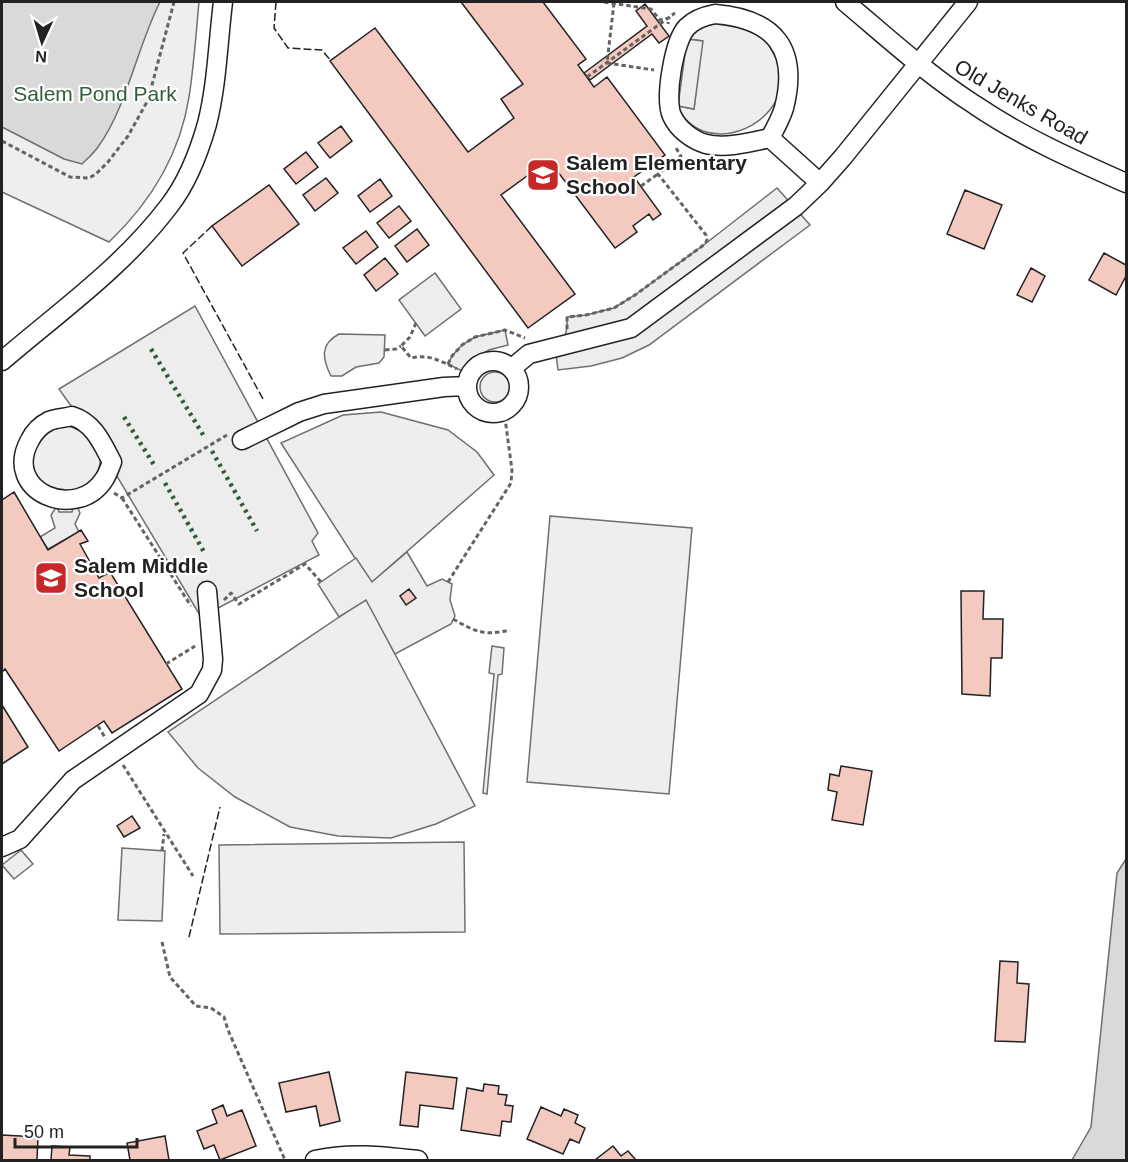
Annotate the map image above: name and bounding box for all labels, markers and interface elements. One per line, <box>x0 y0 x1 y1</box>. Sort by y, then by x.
north arrow <box>12 12 72 72</box>
text: N <box>35 48 47 65</box>
street label: Old Jenks Road <box>951 54 1092 149</box>
park label: Salem Pond Park <box>13 82 177 105</box>
place label: Salem Elementary School <box>566 151 747 198</box>
school or university icon: Salem Elementary School <box>525 157 561 193</box>
place label: Salem Middle School <box>74 554 208 601</box>
school or university icon: Salem Middle School <box>33 560 69 596</box>
scale bar <box>15 1111 136 1149</box>
text: 50 m <box>24 1122 64 1142</box>

